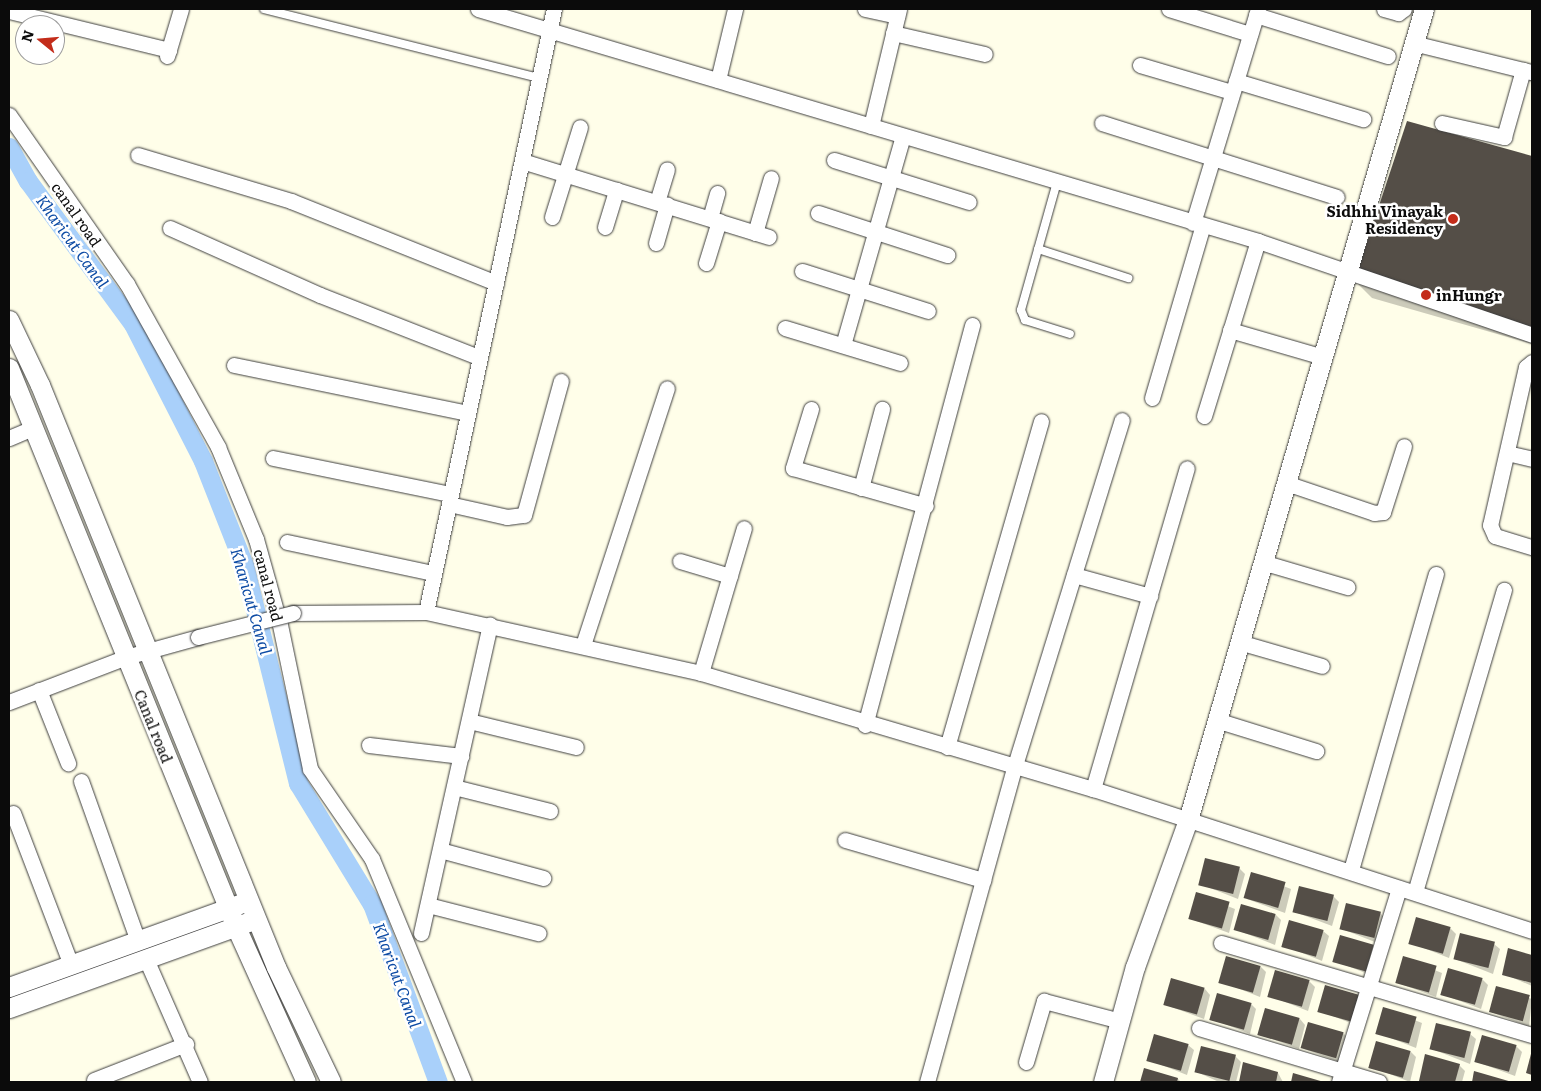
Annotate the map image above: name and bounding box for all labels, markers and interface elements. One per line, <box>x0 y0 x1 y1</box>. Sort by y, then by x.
north arrow <box>15 15 65 65</box>
text: N <box>15 27 38 44</box>
street label: canal road <box>48 178 106 250</box>
water label: Kharicut Canal <box>33 191 113 291</box>
place label: Sidhhi Vinayak Residency <box>1327 201 1443 236</box>
marker: Sidhhi Vinayak Residency <box>1447 213 1459 225</box>
place label: inHungr <box>1436 286 1502 304</box>
marker: inHungr <box>1420 289 1432 301</box>
water label: Kharicut Canal <box>228 545 276 657</box>
street label: canal road <box>251 547 287 623</box>
street label: Canal road <box>131 687 177 765</box>
water label: Kharicut Canal <box>370 920 426 1030</box>

